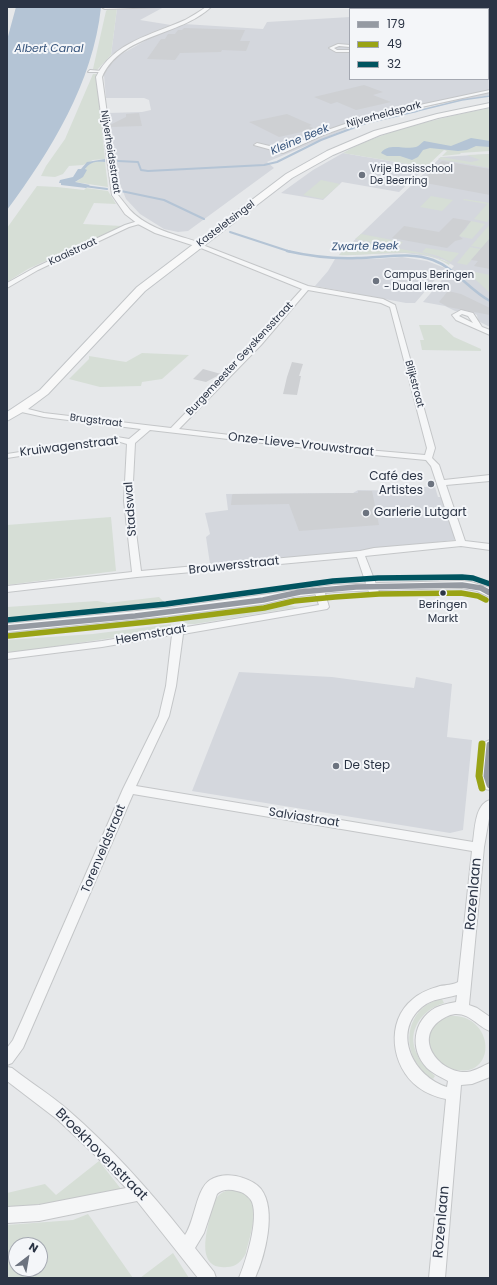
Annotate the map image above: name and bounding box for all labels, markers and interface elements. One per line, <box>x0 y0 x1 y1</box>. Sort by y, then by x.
legend <box>349 8 489 80</box>
text: 179 <box>387 15 405 32</box>
text: 49 <box>387 35 402 52</box>
water label: Albert Canal <box>15 42 83 56</box>
text: 32 <box>387 55 401 72</box>
street label: Nijverheidspark <box>345 99 423 131</box>
street label: Nijverheidsstraat <box>97 109 123 195</box>
water label: Kleine Beek <box>269 122 331 158</box>
place label: Vrije Basisschool De Beerring <box>370 163 453 186</box>
marker: Vrije Basisschool De Beerring <box>357 170 367 180</box>
street label: Kasteletsingel <box>195 198 257 250</box>
street label: Kaaistraat <box>47 236 99 268</box>
water label: Zwarte Beek <box>332 240 398 254</box>
place label: Campus Beringen - Duaal leren <box>384 269 474 292</box>
marker: Campus Beringen - Duaal leren <box>371 276 381 286</box>
street label: Burgemeester Geyskensstraat <box>184 300 296 418</box>
street label: Blijkstraat <box>402 359 426 409</box>
street label: Brugstraat <box>69 412 123 430</box>
street label: Onze-Lieve-Vrouwstraat <box>227 430 375 460</box>
street label: Kruiwagenstraat <box>19 434 119 460</box>
place label: Café des Artistes <box>369 470 423 498</box>
marker: Café des Artistes <box>426 479 436 489</box>
street label: Stadswal <box>122 481 140 537</box>
place label: Garlerie Lutgart <box>374 506 467 520</box>
marker: Garlerie Lutgart <box>361 508 371 518</box>
street label: Brouwersstraat <box>188 554 280 578</box>
marker: Beringen Markt <box>438 588 448 598</box>
place label: Beringen Markt <box>419 598 467 624</box>
street label: Heemstraat <box>115 622 187 648</box>
place label: De Step <box>344 759 390 773</box>
marker: De Step <box>331 761 341 771</box>
street label: Torenveldstraat <box>79 803 129 895</box>
street label: Salviastraat <box>268 805 340 831</box>
street label: Rozenlaan <box>462 857 486 931</box>
street label: Broekhovenstraat <box>51 1105 151 1205</box>
street label: Rozenlaan <box>430 1185 454 1259</box>
north arrow <box>8 1237 48 1277</box>
text: N <box>26 1239 41 1257</box>

